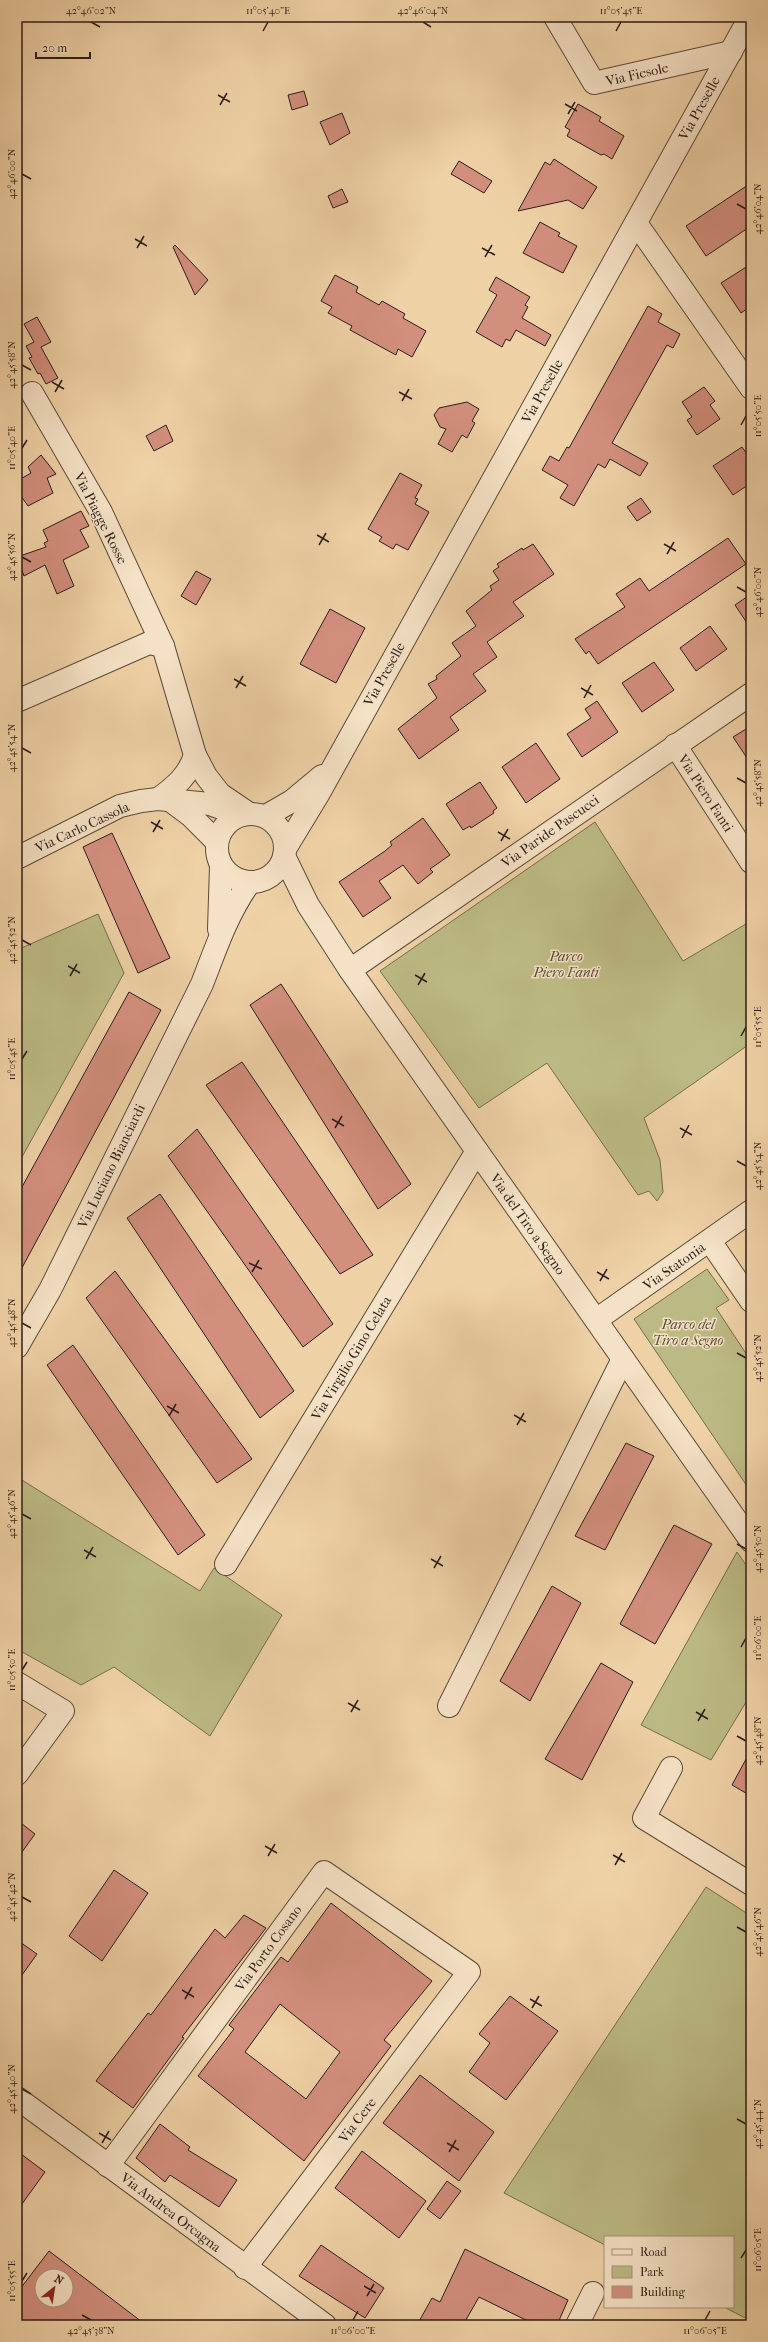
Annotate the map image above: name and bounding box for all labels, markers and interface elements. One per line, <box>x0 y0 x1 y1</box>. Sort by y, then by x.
text: 42°46'02"N <box>66 5 117 17</box>
text: 11°05'40"E <box>246 5 290 17</box>
text: 42°46'04"N <box>398 5 449 17</box>
text: 11°05'45"E <box>600 5 642 17</box>
scale bar <box>36 34 90 60</box>
text: 20 m <box>42 41 67 55</box>
street label: Via Fiesole <box>603 59 670 90</box>
street label: Via Preselle <box>674 73 724 144</box>
text: 42°46'00"N <box>6 148 18 199</box>
text: 42°46'04"N <box>752 183 764 234</box>
text: 42°45'58"N <box>6 341 18 389</box>
street label: Via Preselle <box>517 356 567 427</box>
text: 11°05'50"E <box>752 395 764 437</box>
text: 11°05'40"E <box>6 426 18 470</box>
street label: Via Piagge Rosse <box>70 469 131 567</box>
text: 42°45'56"N <box>6 533 18 581</box>
text: 42°46'00"N <box>752 566 764 617</box>
street label: Via Preselle <box>359 639 409 710</box>
text: 42°45'54"N <box>6 723 18 772</box>
street label: Via Piero Fanti <box>674 750 737 835</box>
text: 42°45'58"N <box>752 759 764 807</box>
street label: Via Paride Pascucci <box>497 791 602 872</box>
street label: Via Carlo Cassola <box>32 798 132 857</box>
text: 42°45'52"N <box>6 916 18 964</box>
park label: Parco Piero Fanti <box>532 948 600 981</box>
text: 11°05'55"E <box>752 1006 764 1048</box>
text: 11°05'45"E <box>6 1038 18 1080</box>
street label: Via Luciano Bianciardi <box>74 1101 149 1232</box>
text: 42°45'54"N <box>752 1141 764 1190</box>
street label: Via del Tiro a Segno <box>486 1170 569 1278</box>
street label: Via Statonia <box>639 1238 709 1295</box>
street label: Via Virgilio Gino Celata <box>307 1293 396 1424</box>
text: 42°45'48"N <box>6 1298 18 1348</box>
park label: Parco del Tiro a Segno <box>653 1316 724 1349</box>
text: 42°45'52"N <box>752 1334 764 1382</box>
text: 42°45'46"N <box>6 1489 18 1539</box>
text: 42°45'50"N <box>752 1525 764 1573</box>
text: 11°06'00"E <box>752 1616 764 1660</box>
text: 11°05'50"E <box>6 1649 18 1691</box>
text: 42°45'48"N <box>752 1716 764 1766</box>
text: 42°45'42"N <box>6 1872 18 1922</box>
street label: Via Porto Cosano <box>231 1902 305 1995</box>
text: 42°45'46"N <box>752 1907 764 1957</box>
text: 42°45'40"N <box>6 2064 18 2114</box>
street label: Via Cere <box>334 2094 380 2147</box>
text: 42°45'44"N <box>752 2099 764 2149</box>
street label: Via Andrea Orcagna <box>116 2168 225 2256</box>
text: 11°06'05"E <box>752 2228 764 2272</box>
legend <box>604 2236 734 2308</box>
text: Road <box>640 2245 667 2259</box>
text: 11°05'55"E <box>6 2260 18 2302</box>
text: Park <box>640 2265 665 2279</box>
north arrow <box>34 2268 74 2308</box>
text: N <box>52 2272 66 2288</box>
text: Building <box>640 2285 685 2299</box>
text: 42°45'38"N <box>67 2325 115 2337</box>
text: 11°06'00"E <box>331 2325 375 2337</box>
text: 11°06'05"E <box>683 2325 727 2337</box>

